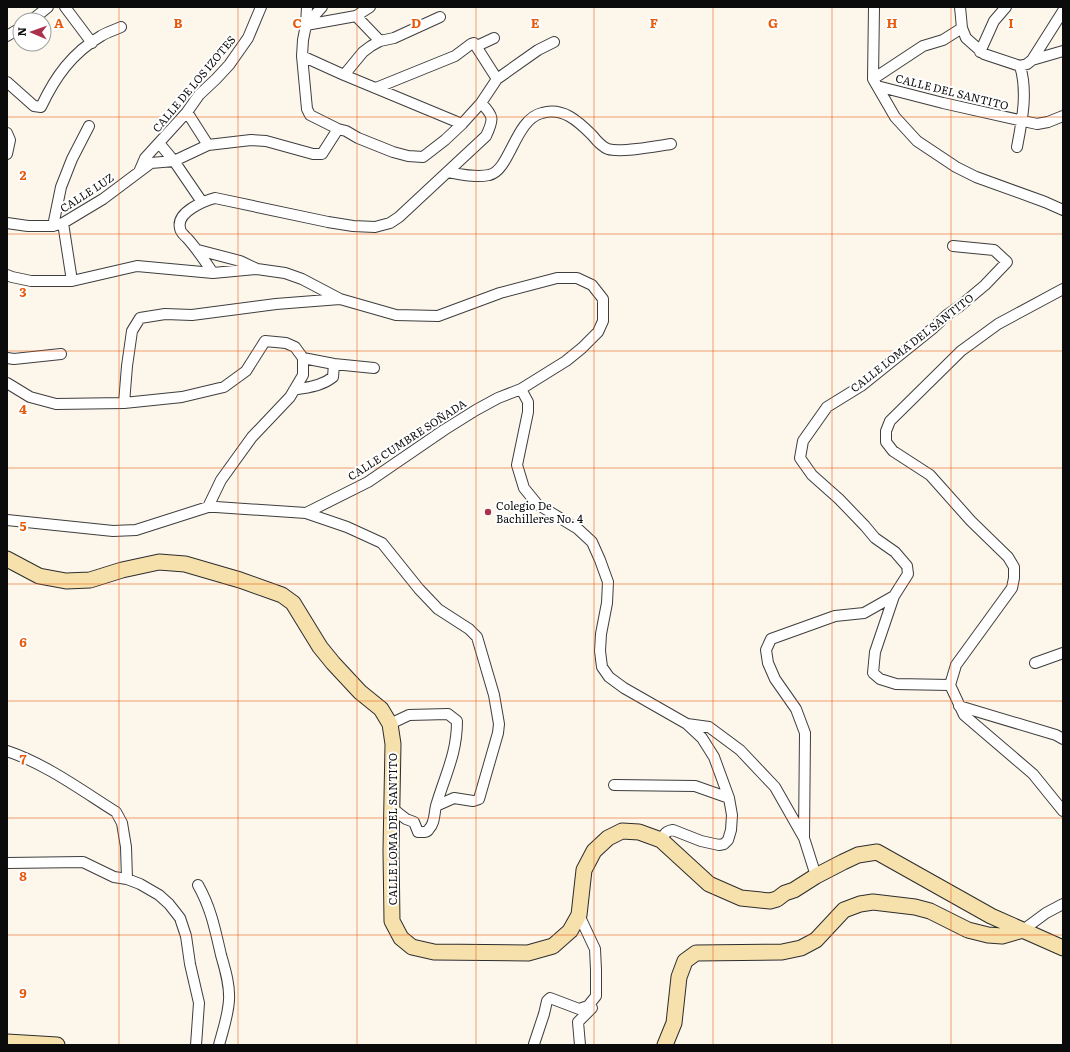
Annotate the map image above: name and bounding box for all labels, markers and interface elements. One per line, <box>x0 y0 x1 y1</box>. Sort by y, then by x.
north arrow <box>12 12 52 52</box>
text: A <box>54 13 64 32</box>
text: B <box>174 13 183 32</box>
text: C <box>292 13 302 32</box>
text: D <box>411 13 421 32</box>
text: E <box>531 13 540 32</box>
text: F <box>650 13 658 32</box>
text: G <box>768 13 778 32</box>
text: H <box>887 13 898 32</box>
text: I <box>1008 13 1014 32</box>
text: N <box>13 27 29 37</box>
street label: CALLE DE LOS IZOTES <box>148 32 239 135</box>
street label: CALLE DEL SANTITO <box>894 69 1010 113</box>
text: 2 <box>20 165 27 184</box>
street label: CALLE LUZ <box>56 169 117 216</box>
text: 3 <box>19 282 27 301</box>
street label: CALLE LOMA DEL SANTITO <box>846 289 976 395</box>
street label: CALLE CUMBRE SOÑADA <box>344 395 469 484</box>
text: 4 <box>19 399 27 418</box>
place label: Colegio De Bachilleres No. 4 <box>496 497 583 526</box>
marker: Colegio De Bachilleres No. 4 <box>483 507 493 517</box>
text: 5 <box>19 516 27 535</box>
text: 6 <box>19 632 27 651</box>
text: 7 <box>19 749 27 768</box>
street label: CALLE LOMA DEL SANTITO <box>384 753 400 905</box>
text: 8 <box>19 866 27 885</box>
text: 9 <box>19 983 27 1002</box>

